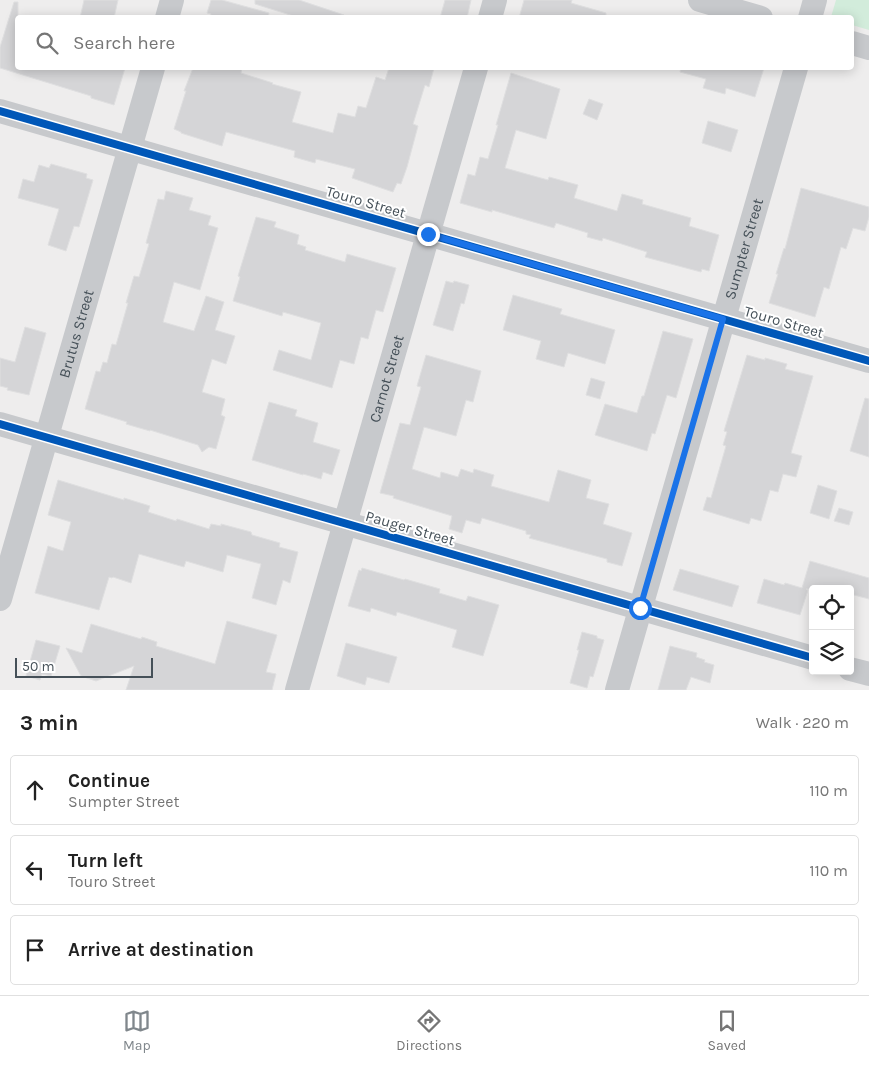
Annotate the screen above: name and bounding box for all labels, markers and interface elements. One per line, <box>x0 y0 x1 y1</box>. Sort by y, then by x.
search box <box>15 15 854 70</box>
icon: search <box>33 29 61 57</box>
text: Search here <box>73 32 175 54</box>
street label: Touro Street <box>324 182 408 222</box>
street label: Sumpter Street <box>721 196 767 302</box>
route end <box>417 223 440 246</box>
street label: Brutus Street <box>55 287 98 380</box>
street label: Touro Street <box>742 302 826 342</box>
street label: Carnot Street <box>365 332 408 425</box>
street label: Pauger Street <box>363 507 457 549</box>
map controls <box>809 585 854 675</box>
button: locate <box>809 585 854 630</box>
route start <box>629 597 652 620</box>
button: layers <box>809 630 854 675</box>
scale bar <box>15 655 152 678</box>
text: 50 m <box>22 658 55 675</box>
text: 3 min <box>20 711 78 735</box>
text: Walk · 220 m <box>756 713 849 732</box>
text: Continue <box>68 770 150 792</box>
icon: ahead <box>21 776 49 804</box>
text: 110 m <box>809 781 848 800</box>
text: Sumpter Street <box>68 792 179 811</box>
text: Turn left <box>68 850 143 872</box>
icon: left <box>21 856 49 884</box>
text: 110 m <box>809 861 848 880</box>
text: Touro Street <box>68 872 155 891</box>
icon: arrive <box>21 936 49 964</box>
text: Arrive at destination <box>68 939 254 961</box>
tab: Map <box>123 1007 151 1054</box>
tab: Directions <box>396 1007 462 1054</box>
tab: Saved <box>708 1007 746 1054</box>

